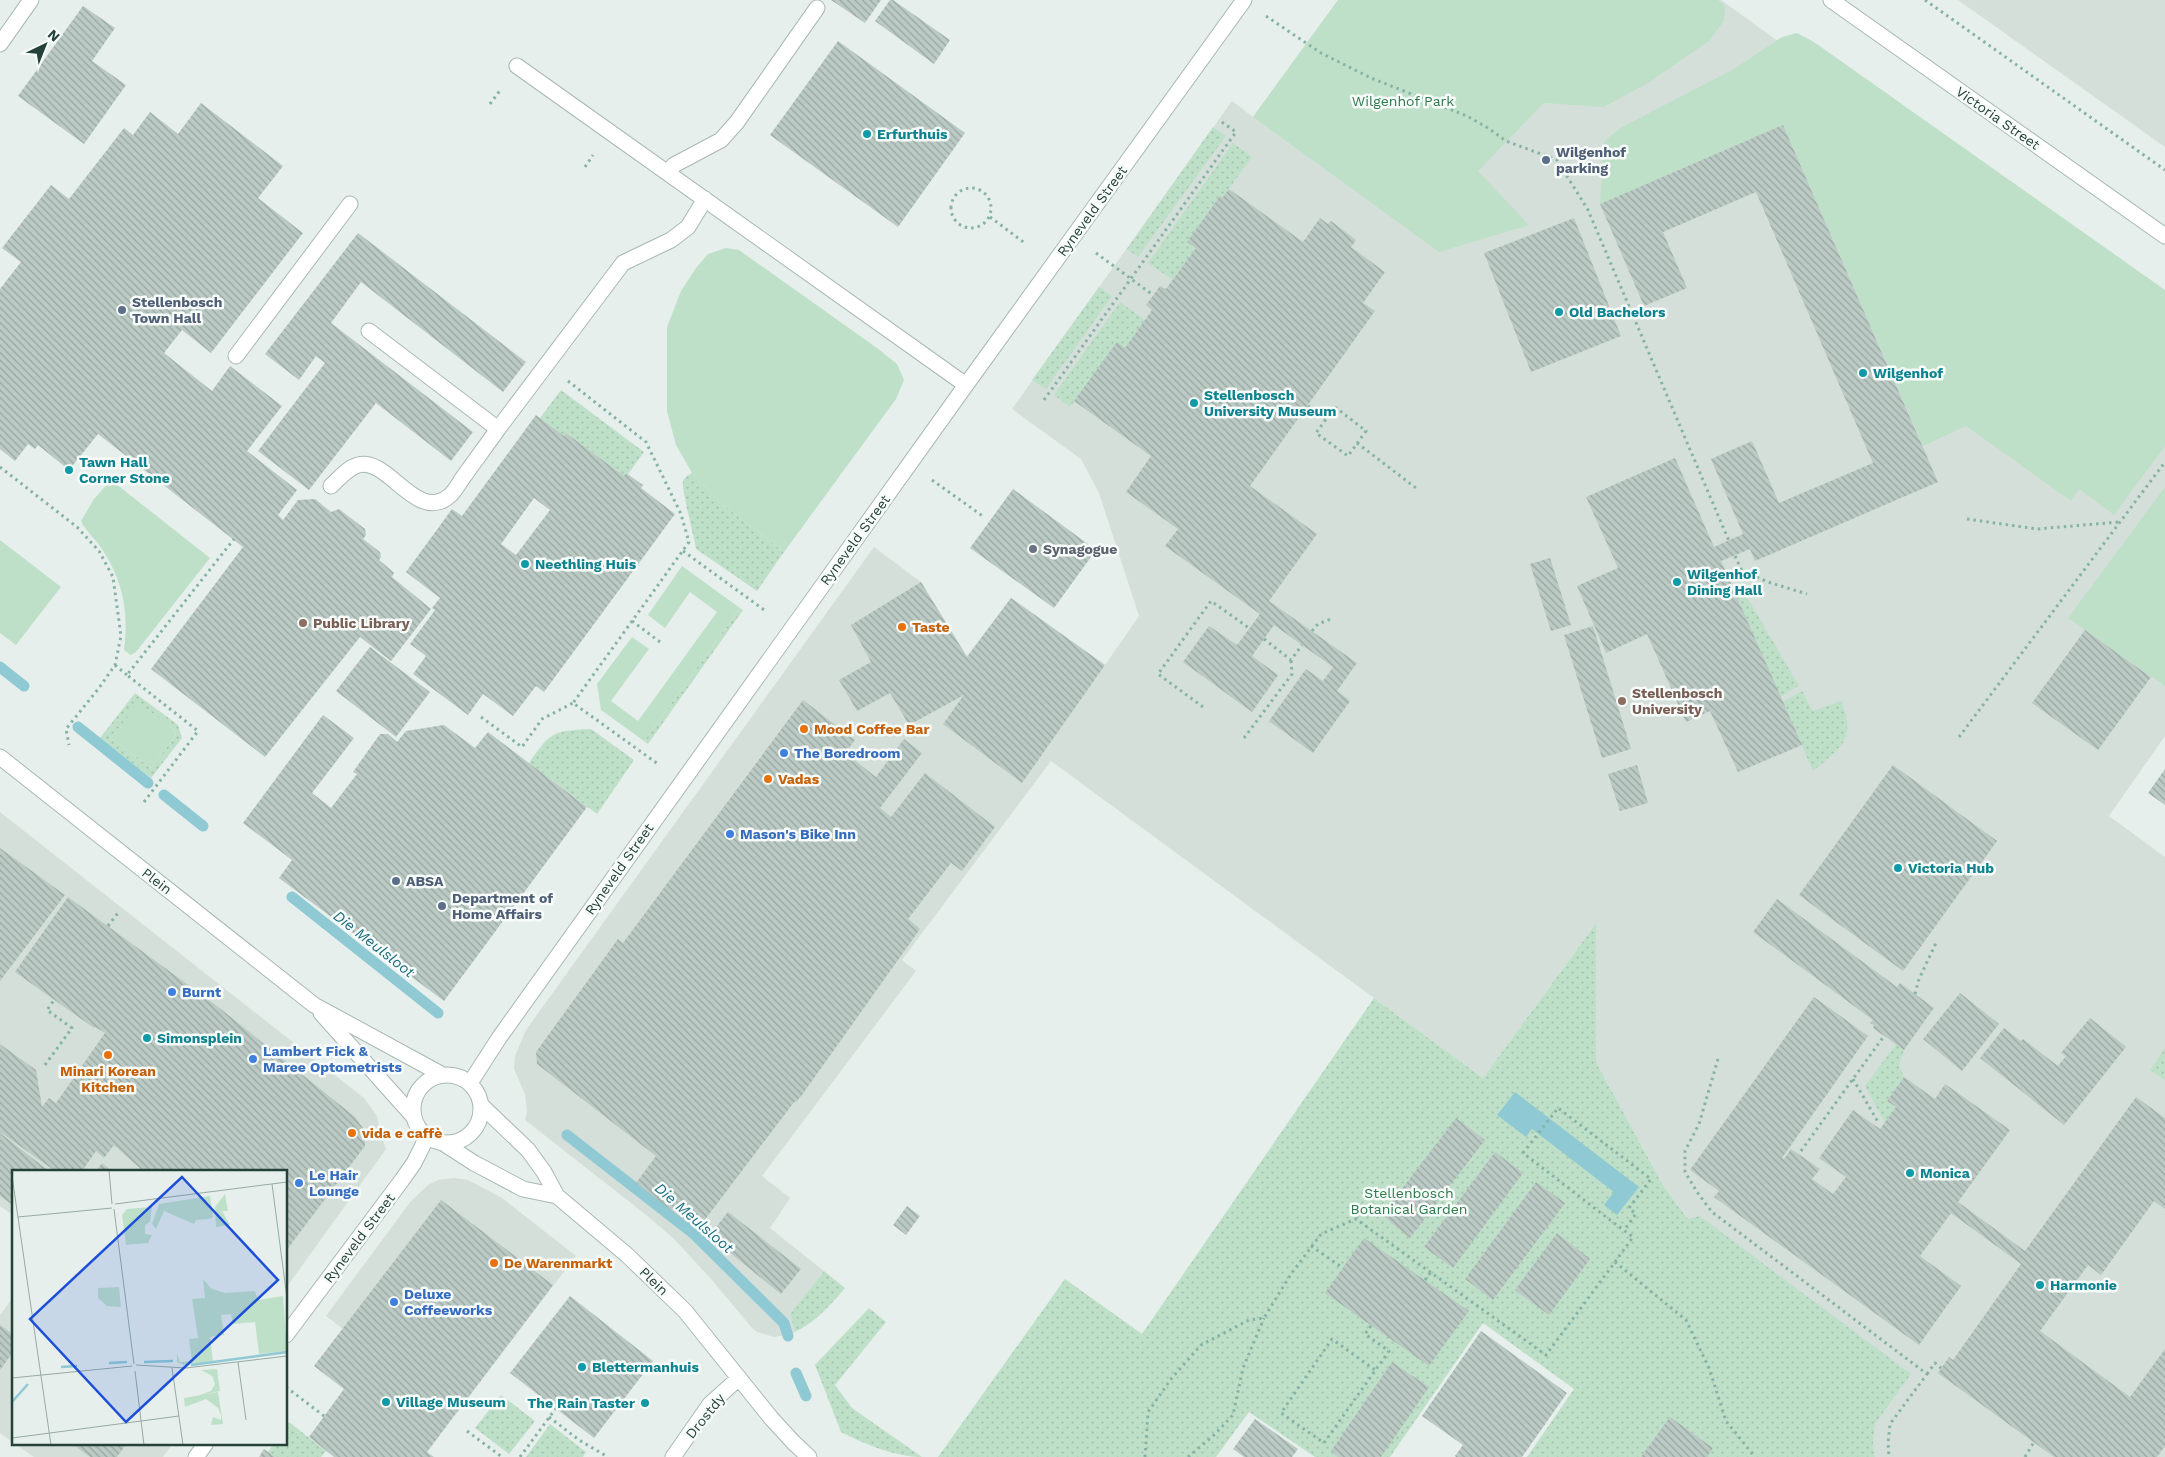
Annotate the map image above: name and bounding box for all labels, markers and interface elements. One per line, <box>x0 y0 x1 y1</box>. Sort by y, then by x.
north arrow <box>20 20 70 70</box>
text: N <box>45 26 63 45</box>
street label: Victoria Street <box>1953 83 2043 153</box>
park label: Wilgenhof Park <box>1352 93 1454 109</box>
place label: Erfurthuis <box>877 126 948 142</box>
marker: Erfurthuis <box>861 128 873 140</box>
place label: Wilgenhof parking <box>1556 144 1626 176</box>
marker: Wilgenhof parking <box>1540 154 1552 166</box>
street label: Ryneveld Street <box>1054 163 1130 259</box>
place label: Stellenbosch Town Hall <box>132 294 222 326</box>
marker: Stellenbosch Town Hall <box>116 304 128 316</box>
place label: Old Bachelors <box>1569 304 1666 320</box>
marker: Old Bachelors <box>1553 306 1565 318</box>
place label: Wilgenhof <box>1873 365 1943 381</box>
marker: Wilgenhof <box>1857 367 1869 379</box>
place label: Stellenbosch University Museum <box>1204 387 1336 419</box>
marker: Stellenbosch University Museum <box>1188 397 1200 409</box>
place label: Tawn Hall Corner Stone <box>79 454 170 486</box>
marker: Tawn Hall Corner Stone <box>63 464 75 476</box>
street label: Ryneveld Street <box>817 492 893 588</box>
place label: Synagogue <box>1043 541 1117 557</box>
marker: Synagogue <box>1027 543 1039 555</box>
place label: Neethling Huis <box>535 556 637 572</box>
marker: Neethling Huis <box>519 558 531 570</box>
place label: Wilgenhof Dining Hall <box>1687 566 1762 598</box>
marker: Wilgenhof Dining Hall <box>1671 576 1683 588</box>
place label: Public Library <box>313 615 410 631</box>
marker: Public Library <box>297 617 309 629</box>
place label: Taste <box>912 619 950 635</box>
marker: Taste <box>896 621 908 633</box>
place label: Stellenbosch University <box>1632 685 1722 717</box>
marker: Stellenbosch University <box>1616 695 1628 707</box>
place label: Mood Coffee Bar <box>814 721 929 737</box>
marker: Mood Coffee Bar <box>798 723 810 735</box>
place label: The Boredroom <box>794 745 900 761</box>
marker: The Boredroom <box>778 747 790 759</box>
place label: Vadas <box>778 771 820 787</box>
marker: Vadas <box>762 773 774 785</box>
street label: Ryneveld Street <box>581 820 657 918</box>
place label: Mason's Bike Inn <box>740 826 856 842</box>
marker: Mason's Bike Inn <box>724 828 736 840</box>
place label: Victoria Hub <box>1908 860 1994 876</box>
marker: Victoria Hub <box>1892 862 1904 874</box>
street label: Plein <box>139 864 175 898</box>
place label: ABSA <box>406 873 444 889</box>
marker: ABSA <box>390 875 402 887</box>
place label: Department of Home Affairs <box>452 890 553 922</box>
marker: Department of Home Affairs <box>436 900 448 912</box>
water label: Die Meulsloot <box>330 907 419 982</box>
place label: Burnt <box>182 984 221 1000</box>
marker: Burnt <box>166 986 178 998</box>
place label: Simonsplein <box>157 1030 242 1046</box>
marker: Simonsplein <box>141 1032 153 1044</box>
place label: Lambert Fick & Maree Optometrists <box>263 1043 402 1075</box>
marker: Minari Korean Kitchen <box>102 1049 114 1061</box>
marker: Lambert Fick & Maree Optometrists <box>247 1053 259 1065</box>
place label: Minari Korean Kitchen <box>60 1063 156 1095</box>
place label: vida e caffè <box>361 1125 442 1141</box>
marker: vida e caffè <box>346 1127 358 1139</box>
place label: Monica <box>1920 1165 1971 1181</box>
place label: Le Hair Lounge <box>309 1167 359 1199</box>
marker: Monica <box>1904 1167 1916 1179</box>
inset map <box>12 1170 288 1444</box>
marker: Le Hair Lounge <box>293 1177 305 1189</box>
water label: Die Meulsloot <box>651 1179 738 1258</box>
park label: Stellenbosch Botanical Garden <box>1351 1185 1468 1217</box>
street label: Ryneveld Street <box>320 1190 398 1286</box>
place label: De Warenmarkt <box>504 1255 612 1271</box>
marker: De Warenmarkt <box>488 1257 500 1269</box>
street label: Plein <box>636 1264 672 1298</box>
place label: Harmonie <box>2050 1277 2117 1293</box>
marker: Harmonie <box>2034 1279 2046 1291</box>
place label: Deluxe Coffeeworks <box>404 1286 493 1318</box>
marker: Deluxe Coffeeworks <box>388 1296 400 1308</box>
place label: Blettermanhuis <box>592 1359 699 1375</box>
marker: Blettermanhuis <box>576 1361 588 1373</box>
street label: Drostdy <box>682 1390 728 1442</box>
place label: Village Museum <box>396 1394 506 1410</box>
place label: The Rain Taster <box>527 1395 635 1411</box>
marker: Village Museum <box>380 1396 392 1408</box>
marker: The Rain Taster <box>639 1397 651 1409</box>

